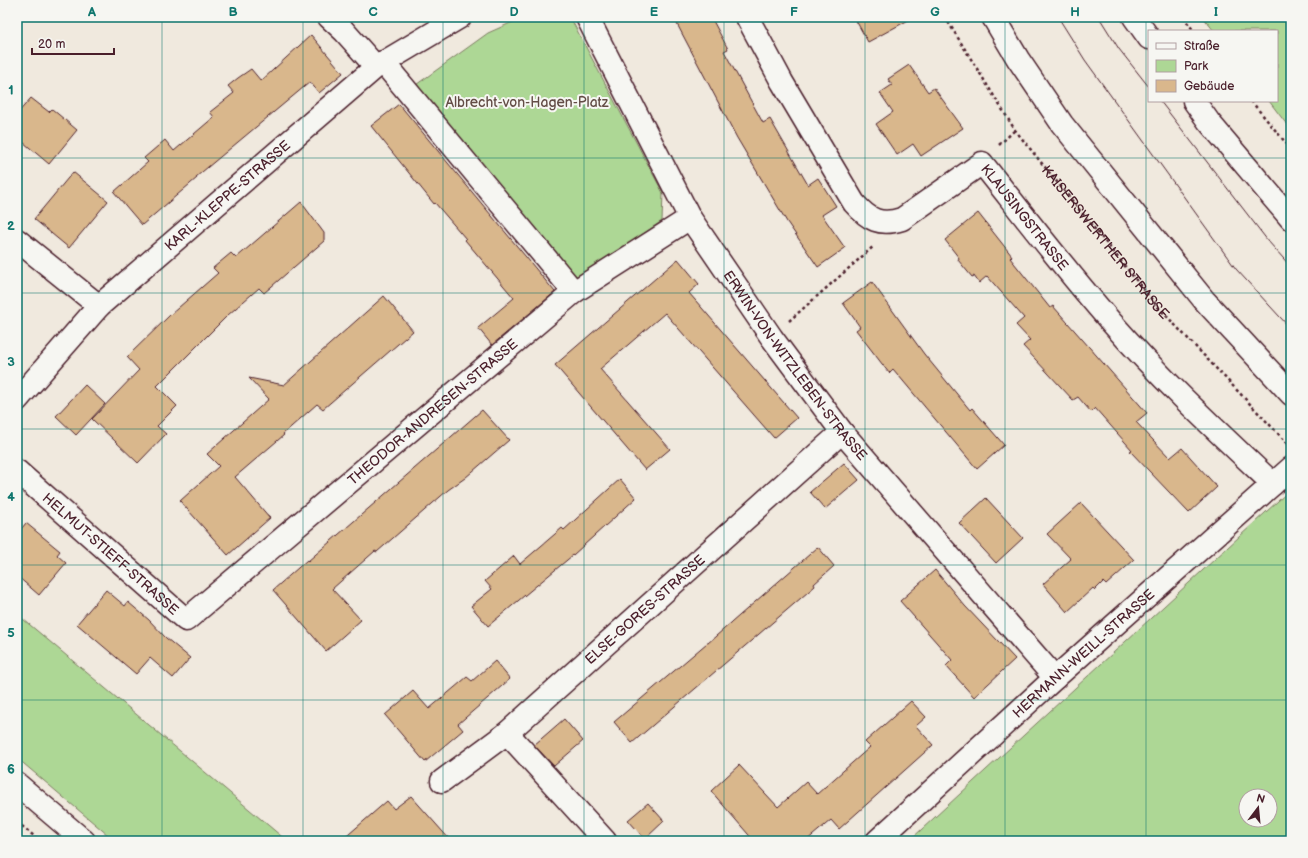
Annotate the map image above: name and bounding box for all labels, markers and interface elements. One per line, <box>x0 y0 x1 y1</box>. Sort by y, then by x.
text: A <box>87 4 96 20</box>
text: B <box>228 4 238 20</box>
text: C <box>368 4 378 20</box>
text: D <box>509 4 519 20</box>
text: E <box>650 4 659 20</box>
text: F <box>790 4 798 20</box>
text: G <box>930 4 940 20</box>
text: H <box>1070 4 1080 20</box>
text: I <box>1214 4 1218 20</box>
scale bar <box>32 30 114 56</box>
legend <box>1148 30 1278 102</box>
text: 20 m <box>38 37 65 52</box>
text: Straße <box>1184 39 1220 54</box>
text: Park <box>1184 59 1208 74</box>
text: Gebäude <box>1184 79 1234 94</box>
text: 1 <box>8 82 14 98</box>
park label: Albrecht-von-Hagen-Platz <box>445 94 609 111</box>
street label: KARL-KLEPPE-STRASSE <box>161 137 294 255</box>
street label: KLAUSINGSTRASSE <box>977 161 1072 274</box>
street label: KAISERSWERTHER STRASSE <box>1038 162 1173 323</box>
text: 2 <box>7 218 15 234</box>
street label: ERWIN-VON-WITZLEBEN-STRASSE <box>719 267 871 464</box>
street label: THEODOR-ANDRESEN-STRASSE <box>344 335 521 489</box>
text: 3 <box>7 354 15 370</box>
text: 4 <box>7 489 15 505</box>
street label: HELMUT-STIEFF-STRASSE <box>39 490 182 619</box>
street label: ELSE-GORES-STRASSE <box>582 551 709 668</box>
street label: HERMANN-WEILL-STRASSE <box>1009 586 1158 722</box>
text: 5 <box>7 625 15 641</box>
text: 6 <box>7 761 15 777</box>
north arrow <box>1238 788 1278 828</box>
text: N <box>1255 791 1266 806</box>

